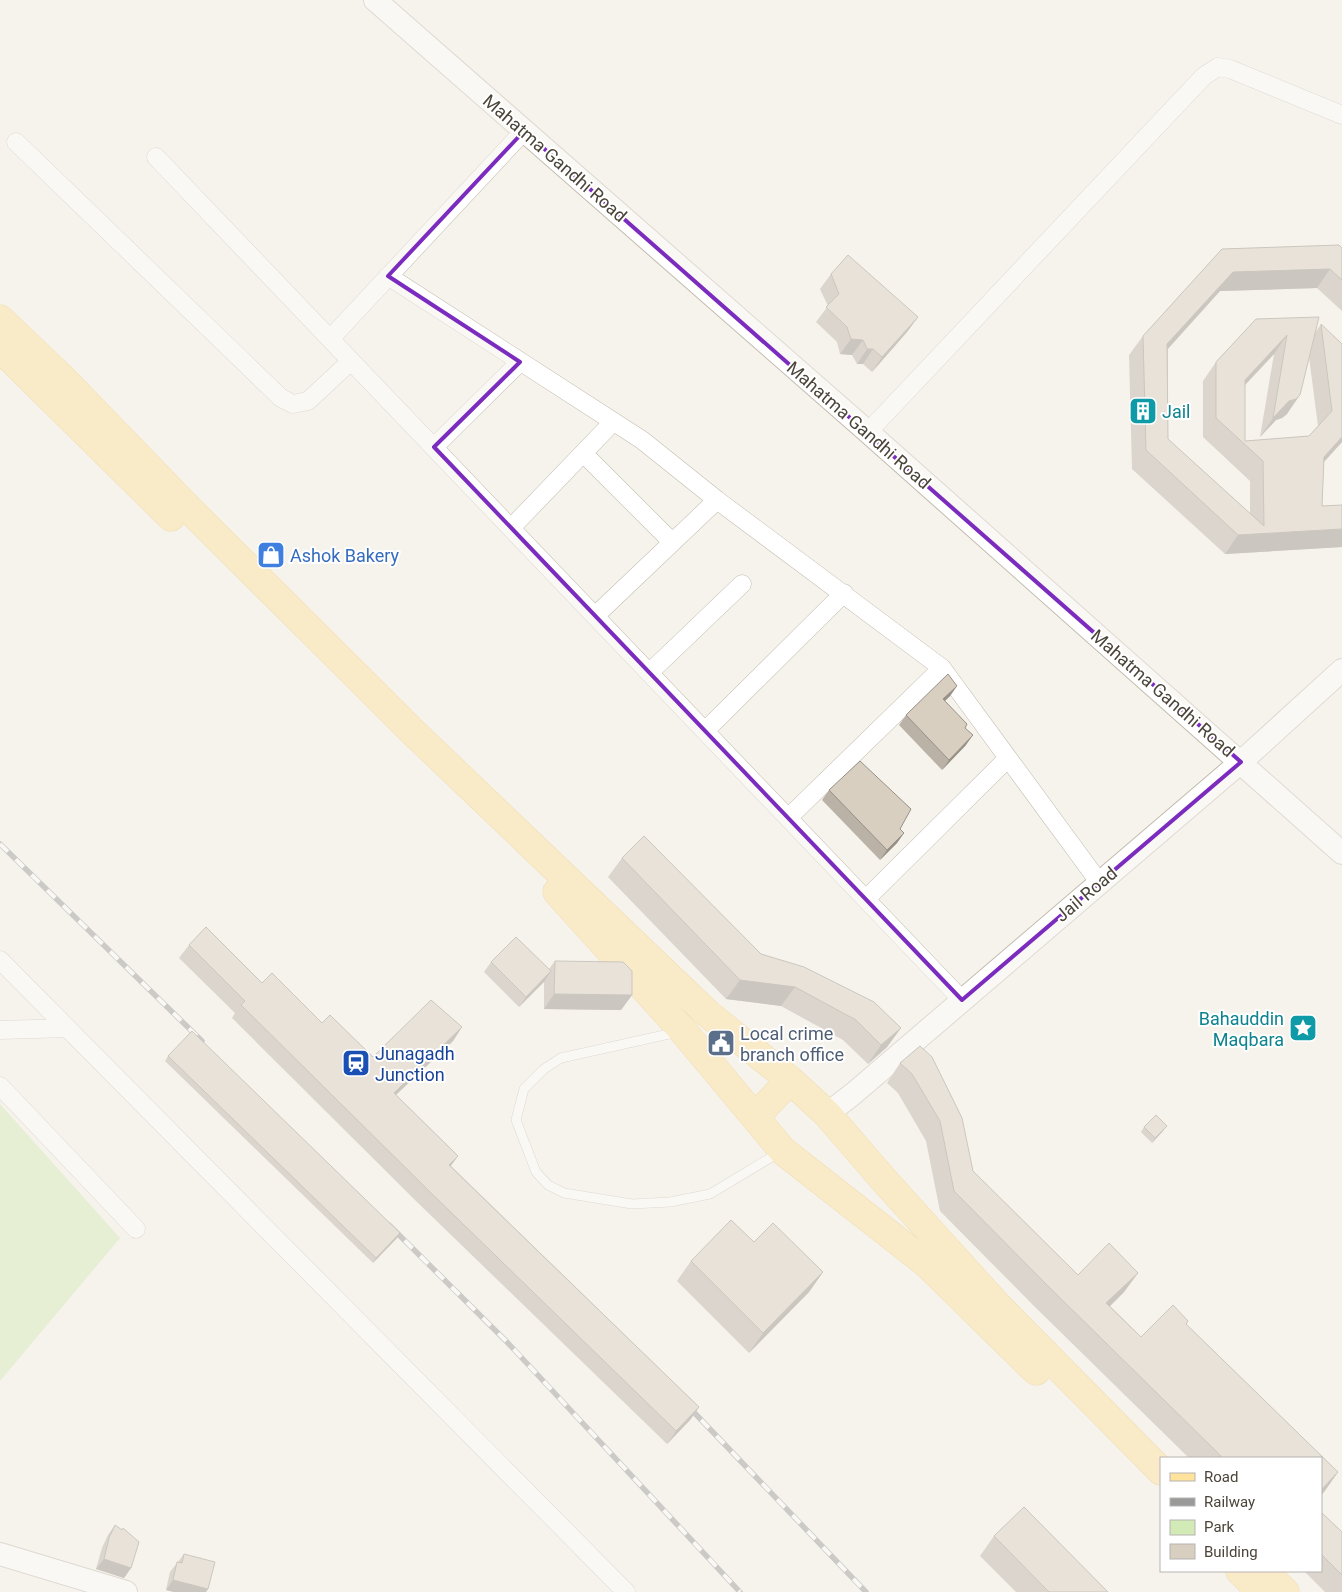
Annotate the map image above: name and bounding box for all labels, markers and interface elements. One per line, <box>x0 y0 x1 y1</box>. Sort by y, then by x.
street label: Mahatma Gandhi Road <box>479 90 631 226</box>
street label: Mahatma Gandhi Road <box>783 357 935 493</box>
building icon: Jail <box>1128 396 1158 426</box>
place label: Jail <box>1162 401 1190 422</box>
shop icon: Ashok Bakery <box>256 540 286 570</box>
place label: Ashok Bakery <box>290 545 400 566</box>
street label: Mahatma Gandhi Road <box>1087 625 1239 761</box>
street label: Jail Road <box>1051 862 1121 926</box>
place label: Bahauddin Maqbara <box>1199 1008 1284 1050</box>
place icon: Bahauddin Maqbara <box>1288 1013 1318 1043</box>
place label: Local crime branch office <box>740 1023 844 1065</box>
public building icon: Local crime branch office <box>706 1028 736 1058</box>
place label: Junagadh Junction <box>375 1043 455 1085</box>
station icon: Junagadh Junction <box>341 1048 371 1078</box>
legend <box>1160 1457 1322 1572</box>
text: Road <box>1204 1468 1238 1486</box>
text: Railway <box>1204 1493 1255 1511</box>
text: Park <box>1204 1518 1235 1536</box>
text: Building <box>1204 1543 1258 1561</box>

